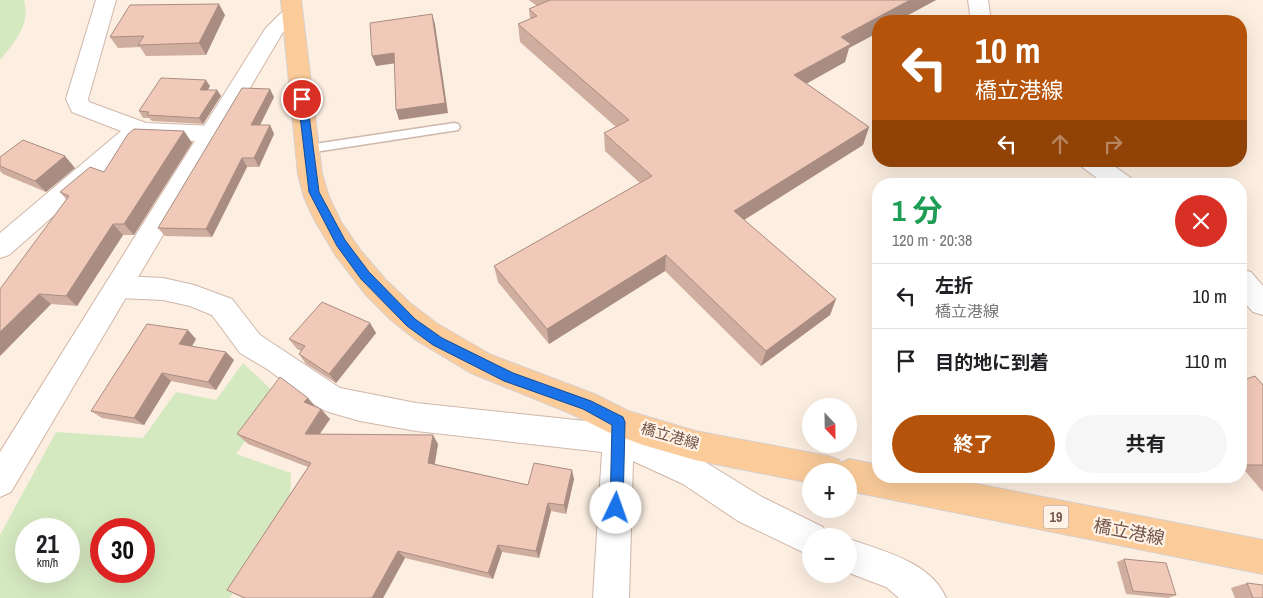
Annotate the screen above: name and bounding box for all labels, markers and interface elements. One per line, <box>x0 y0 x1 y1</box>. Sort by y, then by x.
text: 10 m <box>975 27 1040 74</box>
icon: left <box>892 35 957 100</box>
text: 橋立港線 <box>975 75 1063 105</box>
pin <box>281 78 323 120</box>
icon: arrive <box>288 85 316 113</box>
icon: left <box>993 130 1021 158</box>
icon: ahead <box>1046 130 1074 158</box>
icon: right <box>1099 130 1127 158</box>
text: 1 分 <box>892 190 943 230</box>
button: close <box>1175 195 1227 247</box>
text: 120 m · 20:38 <box>892 229 972 251</box>
text: 左折 <box>935 272 973 298</box>
icon: left <box>892 282 920 310</box>
text: 10 m <box>1192 283 1227 309</box>
text: 橋立港線 <box>935 300 999 322</box>
icon: arrive <box>892 347 920 375</box>
text: 110 m <box>1185 348 1227 374</box>
text: 目的地に到着 <box>935 349 1049 375</box>
north arrow <box>802 398 858 452</box>
map controls <box>802 398 857 583</box>
button: 終了 <box>892 415 1055 473</box>
button: 共有 <box>1065 415 1227 473</box>
street label: 橋立港線 <box>638 417 702 454</box>
button: + <box>802 463 857 518</box>
position arrow <box>589 481 641 533</box>
road number: 19 <box>1044 506 1068 528</box>
street label: 橋立港線 <box>1091 512 1167 551</box>
speed limit sign: 30 <box>90 518 155 583</box>
text: 21 <box>36 527 59 561</box>
button: − <box>802 528 857 583</box>
text: km/h <box>37 555 58 571</box>

